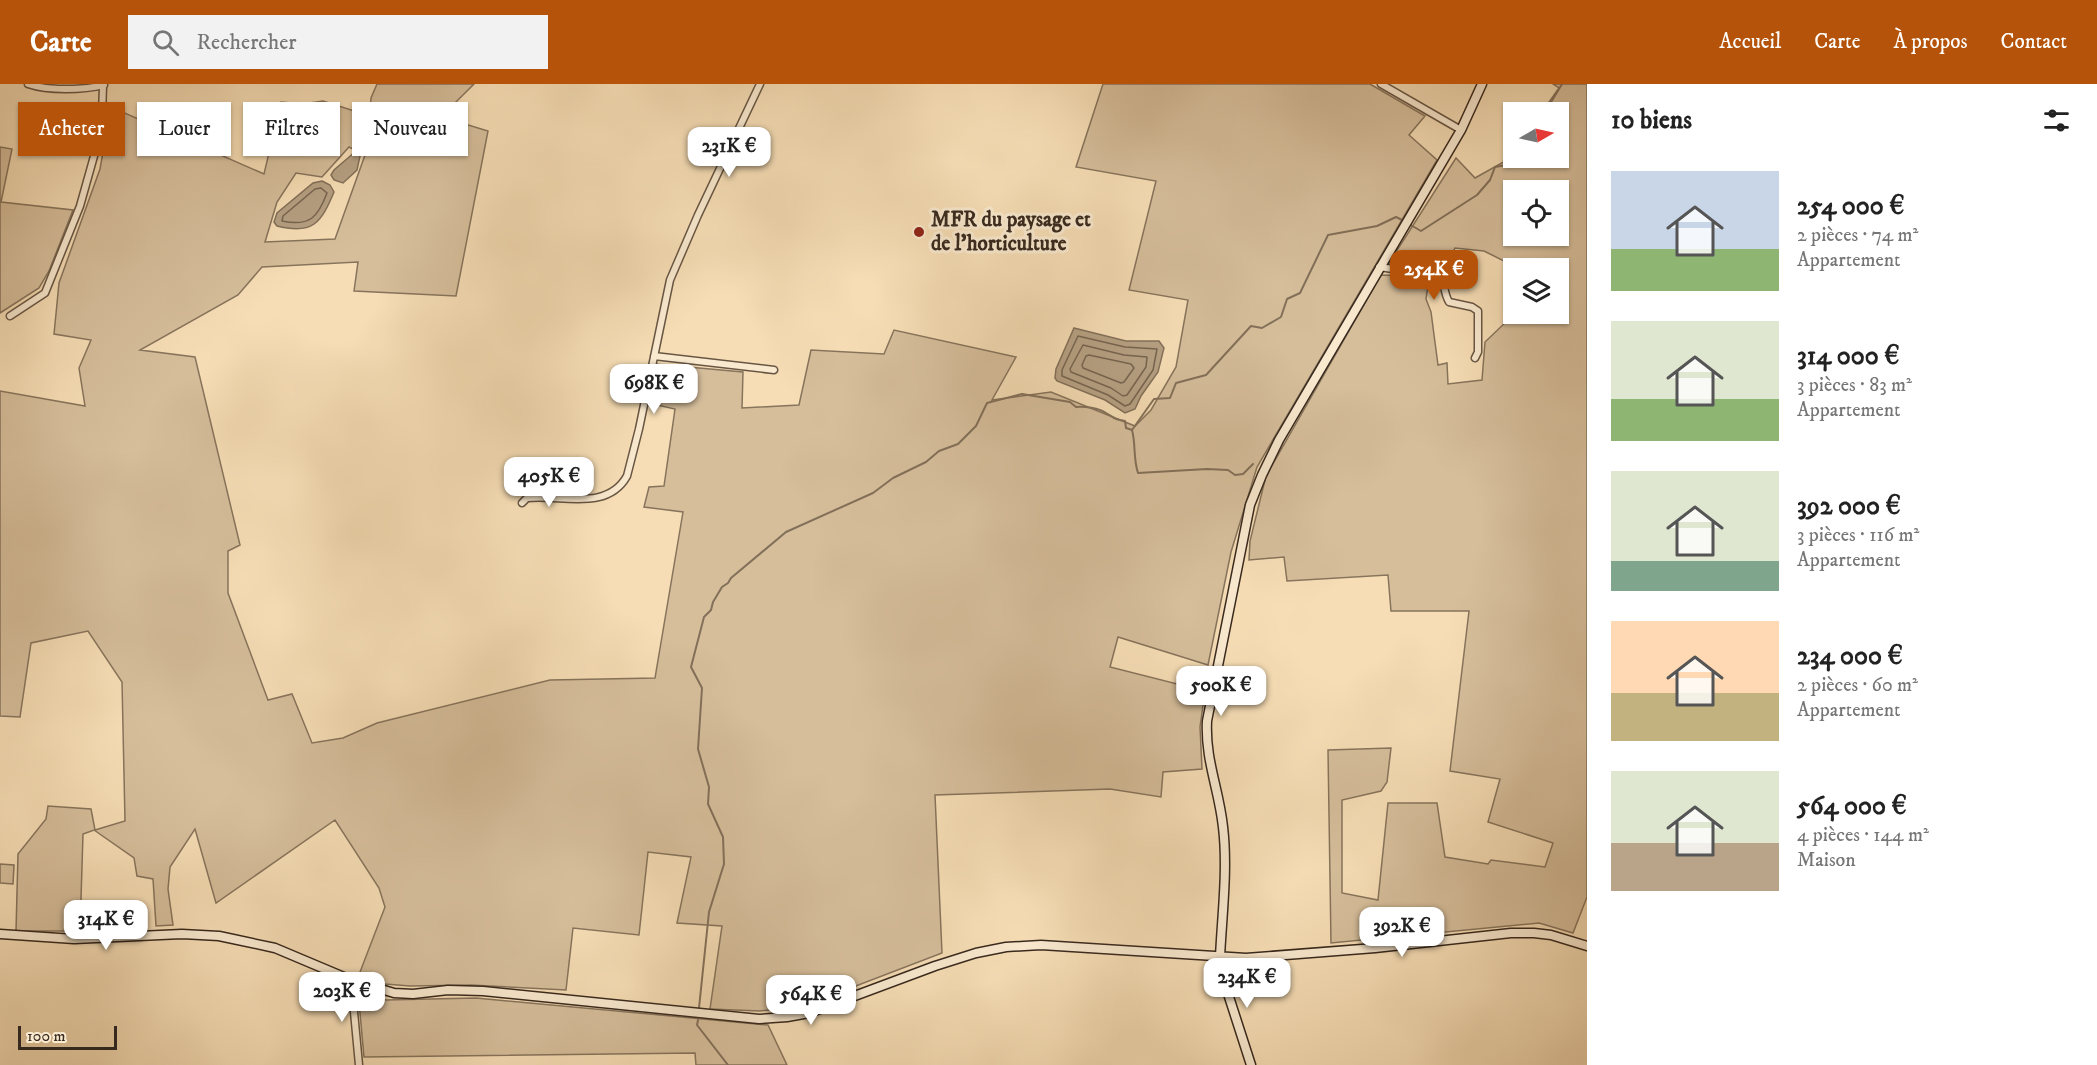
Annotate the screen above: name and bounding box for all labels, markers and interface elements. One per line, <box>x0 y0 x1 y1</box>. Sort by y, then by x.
search box <box>128 15 548 69</box>
text: Carte <box>30 25 92 60</box>
icon: search <box>149 26 182 59</box>
text: Rechercher <box>197 29 297 56</box>
text: Accueil <box>1719 29 1781 55</box>
text: Carte <box>1814 29 1860 55</box>
text: À propos <box>1893 29 1968 55</box>
text: Contact <box>2001 29 2067 55</box>
chip: Acheter <box>18 102 125 156</box>
chip: Louer <box>137 102 231 156</box>
chip: Filtres <box>243 102 340 156</box>
chip: Nouveau <box>352 102 468 156</box>
north arrow <box>1503 102 1569 168</box>
map controls <box>1503 102 1569 324</box>
text: 10 biens <box>1611 104 1692 137</box>
icon: filters <box>2040 104 2073 137</box>
pin: 231K € <box>680 127 778 178</box>
text: 231K € <box>702 134 756 159</box>
button: locate <box>1503 180 1569 246</box>
text: 254 000 € <box>1797 190 1904 223</box>
icon: home <box>1659 195 1731 267</box>
place label: MFR du paysage et de l'horticulture <box>931 207 1091 257</box>
text: 2 pièces · 74 m² <box>1797 223 1918 248</box>
marker: MFR du paysage et de l'horticulture <box>912 225 926 239</box>
text: Appartement <box>1797 248 1900 273</box>
pin: 254K € <box>1385 250 1483 301</box>
text: 254K € <box>1404 257 1464 282</box>
button: layers <box>1503 258 1569 324</box>
text: 314 000 € <box>1797 340 1900 373</box>
icon: home <box>1659 345 1731 417</box>
pin: 698K € <box>605 364 703 415</box>
text: 698K € <box>624 371 684 396</box>
text: 3 pièces · 83 m² <box>1797 373 1912 398</box>
text: Appartement <box>1797 398 1900 423</box>
pin: 405K € <box>500 457 598 508</box>
text: 405K € <box>518 464 580 489</box>
text: 392 000 € <box>1797 490 1901 523</box>
icon: home <box>1659 495 1731 567</box>
text: 3 pièces · 116 m² <box>1797 523 1919 548</box>
text: Appartement <box>1797 548 1900 573</box>
text: 234 000 € <box>1797 640 1903 673</box>
icon: home <box>1659 645 1731 717</box>
pin: 500K € <box>1172 666 1270 717</box>
text: 500K € <box>1190 673 1252 698</box>
text: 2 pièces · 60 m² <box>1797 673 1918 698</box>
text: Appartement <box>1797 698 1900 723</box>
text: 564 000 € <box>1797 790 1907 823</box>
icon: home <box>1659 795 1731 867</box>
text: 4 pièces · 144 m² <box>1797 823 1929 848</box>
text: Maison <box>1797 848 1856 873</box>
pin: 314K € <box>57 900 155 951</box>
text: 314K € <box>78 907 134 932</box>
pin: 392K € <box>1353 907 1451 958</box>
text: 392K € <box>1373 914 1431 939</box>
pin: 234K € <box>1198 958 1296 1009</box>
text: 234K € <box>1218 965 1276 990</box>
pin: 203K € <box>293 972 391 1023</box>
pin: 564K € <box>762 975 860 1026</box>
text: 203K € <box>313 979 371 1004</box>
text: 564K € <box>780 982 842 1007</box>
scale bar <box>18 1023 117 1050</box>
text: 100 m <box>27 1026 66 1046</box>

